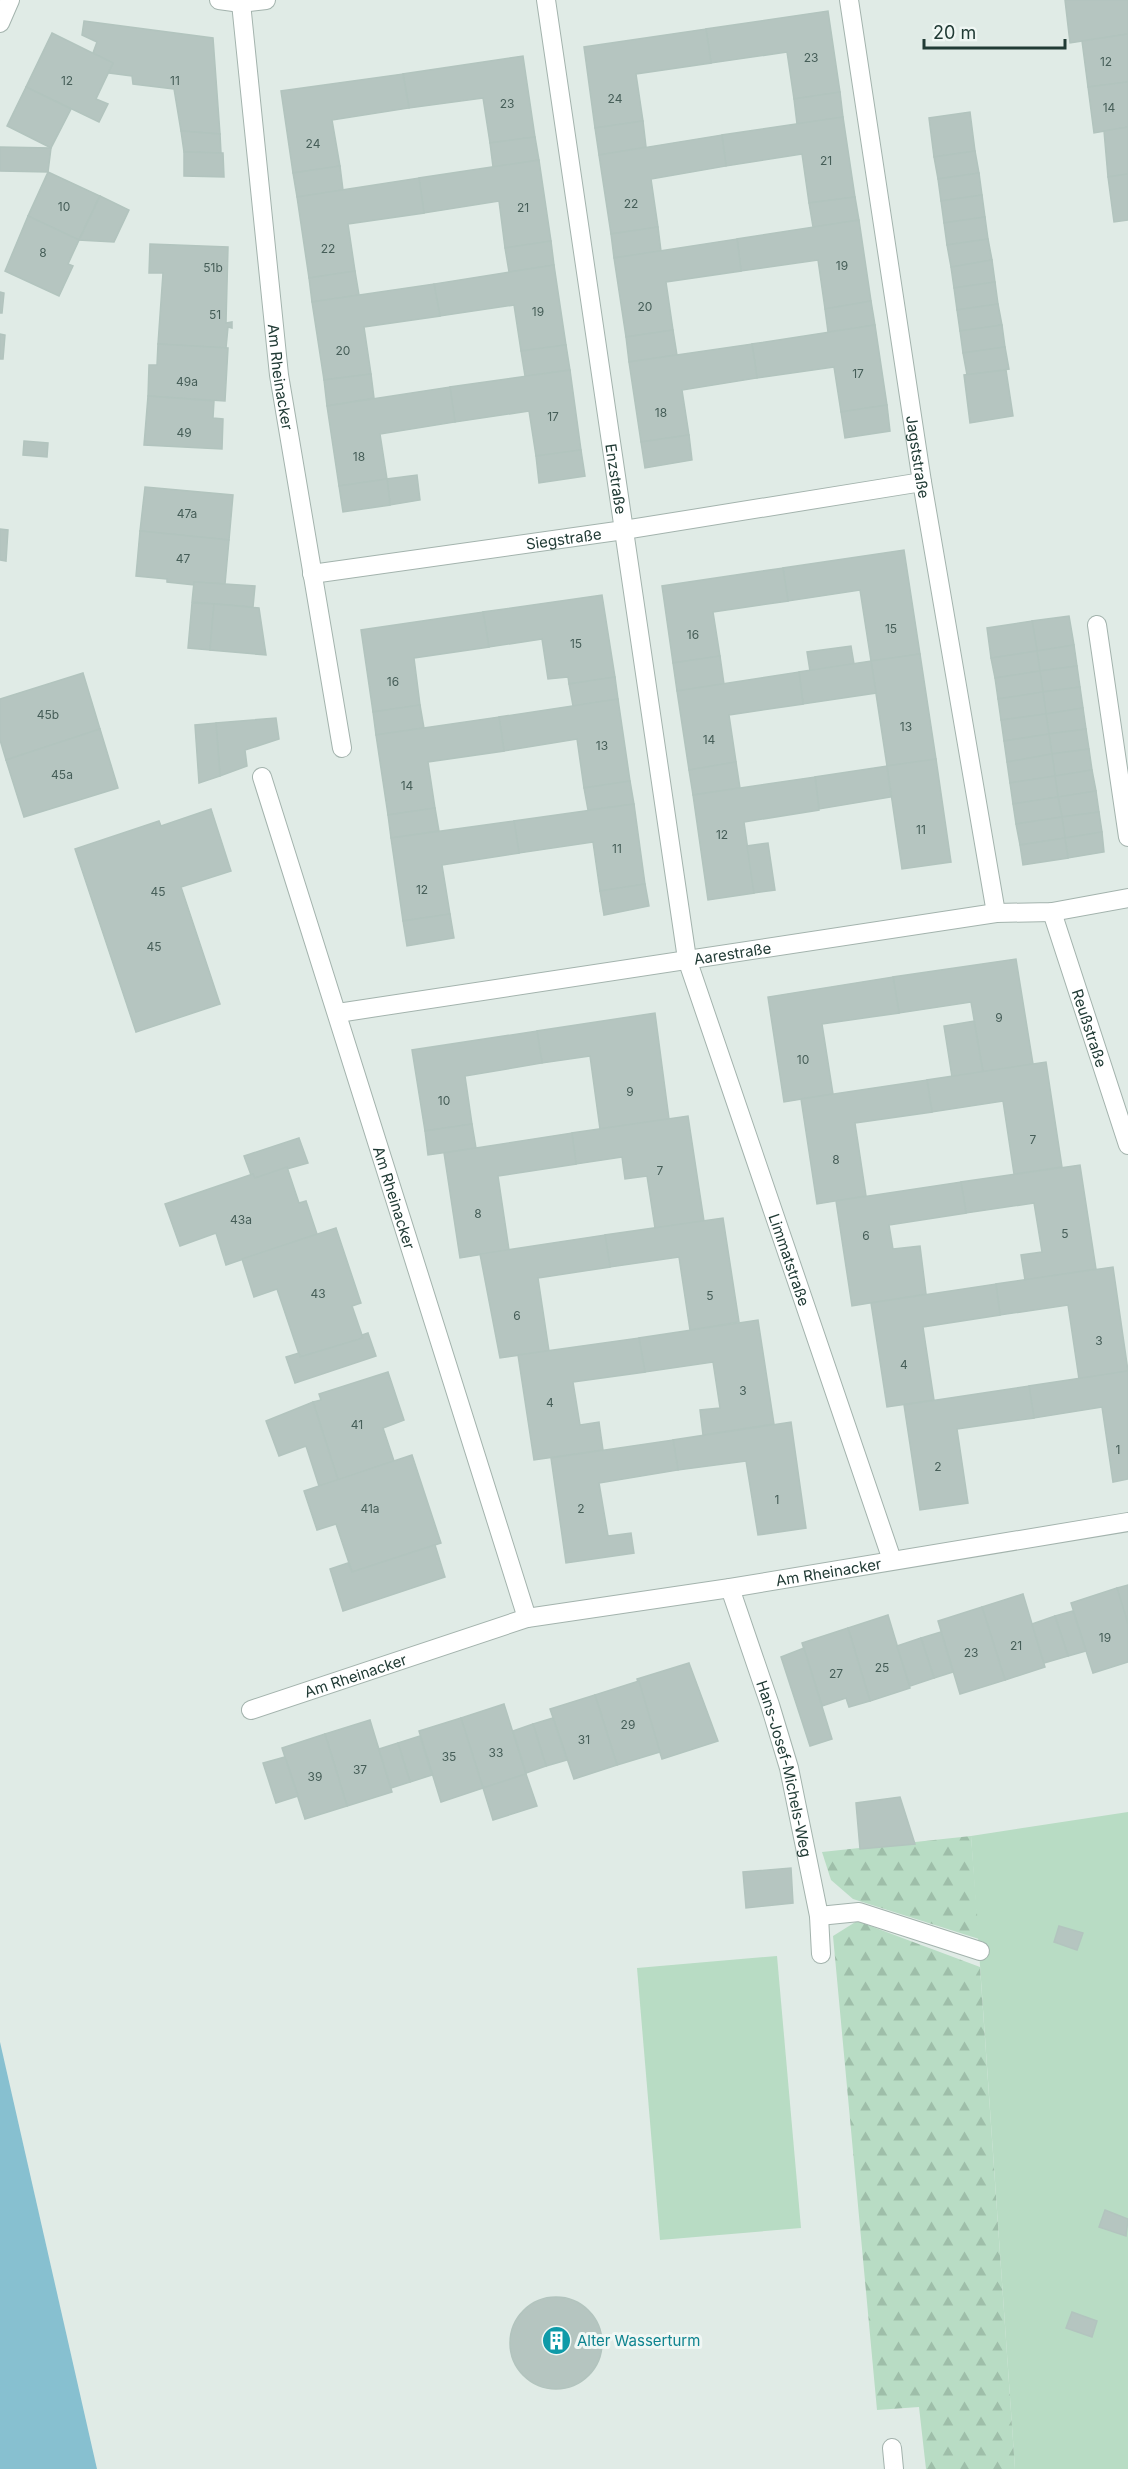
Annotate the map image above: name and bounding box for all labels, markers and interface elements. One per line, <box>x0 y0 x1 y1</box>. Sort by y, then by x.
scale bar <box>924 12 1065 50</box>
text: 20 m <box>933 22 976 43</box>
house number: 23 <box>804 50 818 65</box>
house number: 12 <box>1100 54 1112 69</box>
house number: 12 <box>61 73 73 88</box>
house number: 11 <box>170 73 180 88</box>
house number: 24 <box>608 91 623 106</box>
house number: 23 <box>500 96 514 111</box>
house number: 14 <box>1103 100 1116 115</box>
house number: 24 <box>306 136 321 151</box>
house number: 21 <box>820 153 832 168</box>
house number: 22 <box>624 196 638 211</box>
house number: 10 <box>58 199 70 214</box>
house number: 21 <box>517 200 529 215</box>
house number: 22 <box>321 241 335 256</box>
house number: 8 <box>39 245 47 260</box>
house number: 19 <box>836 258 848 273</box>
house number: 51b <box>203 260 223 275</box>
house number: 20 <box>638 299 652 314</box>
house number: 19 <box>532 304 544 319</box>
house number: 51 <box>209 307 221 322</box>
street label: Am Rheinacker <box>264 323 298 432</box>
house number: 20 <box>336 343 350 358</box>
house number: 17 <box>852 366 864 381</box>
house number: 49a <box>176 374 198 389</box>
house number: 18 <box>655 405 667 420</box>
house number: 17 <box>547 409 559 424</box>
street label: Jagststraße <box>903 414 934 500</box>
house number: 49 <box>176 425 192 440</box>
street label: Enzstraße <box>602 442 631 515</box>
house number: 18 <box>353 449 365 464</box>
house number: 47a <box>177 506 197 521</box>
street label: Siegstraße <box>524 524 603 553</box>
house number: 47 <box>176 551 190 566</box>
house number: 15 <box>885 621 897 636</box>
house number: 16 <box>687 627 699 642</box>
house number: 15 <box>570 636 582 651</box>
house number: 16 <box>387 674 399 689</box>
house number: 45b <box>37 707 59 722</box>
house number: 13 <box>900 719 912 734</box>
house number: 14 <box>703 732 716 747</box>
house number: 13 <box>596 738 608 753</box>
house number: 45a <box>51 767 73 782</box>
house number: 14 <box>401 778 414 793</box>
house number: 11 <box>916 822 926 837</box>
house number: 12 <box>716 827 728 842</box>
house number: 11 <box>612 841 622 856</box>
house number: 12 <box>416 882 428 897</box>
house number: 45 <box>150 884 166 899</box>
street label: Aarestraße <box>693 938 772 968</box>
house number: 45 <box>146 939 162 954</box>
street label: Reußstraße <box>1068 986 1111 1070</box>
house number: 9 <box>995 1010 1003 1025</box>
house number: 10 <box>797 1052 809 1067</box>
house number: 9 <box>626 1084 634 1099</box>
house number: 10 <box>438 1093 450 1108</box>
house number: 7 <box>1030 1132 1037 1147</box>
street label: Am Rheinacker <box>369 1144 420 1252</box>
house number: 8 <box>832 1152 840 1167</box>
house number: 7 <box>657 1163 664 1178</box>
house number: 8 <box>474 1206 482 1221</box>
street label: Limmatstraße <box>765 1211 814 1308</box>
house number: 43a <box>230 1212 252 1227</box>
house number: 5 <box>1061 1226 1069 1241</box>
house number: 6 <box>862 1228 870 1243</box>
house number: 43 <box>310 1286 326 1301</box>
house number: 5 <box>706 1288 714 1303</box>
house number: 6 <box>513 1308 521 1323</box>
house number: 3 <box>1095 1333 1103 1348</box>
house number: 4 <box>900 1357 908 1372</box>
house number: 3 <box>739 1383 747 1398</box>
house number: 4 <box>546 1395 554 1410</box>
house number: 41 <box>351 1417 363 1432</box>
house number: 1 <box>1116 1442 1120 1457</box>
house number: 2 <box>934 1459 942 1474</box>
house number: 1 <box>775 1492 779 1507</box>
house number: 41a <box>360 1501 380 1516</box>
house number: 2 <box>577 1501 585 1516</box>
street label: Am Rheinacker <box>774 1553 883 1590</box>
house number: 19 <box>1099 1630 1111 1645</box>
house number: 21 <box>1010 1638 1022 1653</box>
house number: 23 <box>964 1645 978 1660</box>
street label: Am Rheinacker <box>302 1649 409 1701</box>
house number: 25 <box>875 1660 889 1675</box>
house number: 27 <box>829 1666 843 1681</box>
street label: Hans-Josef-Michels-Weg <box>753 1678 816 1859</box>
house number: 29 <box>621 1717 635 1732</box>
house number: 31 <box>578 1732 590 1747</box>
house number: 33 <box>489 1745 503 1760</box>
house number: 35 <box>442 1749 456 1764</box>
house number: 37 <box>353 1762 367 1777</box>
house number: 39 <box>308 1769 322 1784</box>
building icon: Alter Wasserturm <box>540 2324 572 2356</box>
place label: Alter Wasserturm <box>577 2331 700 2350</box>

